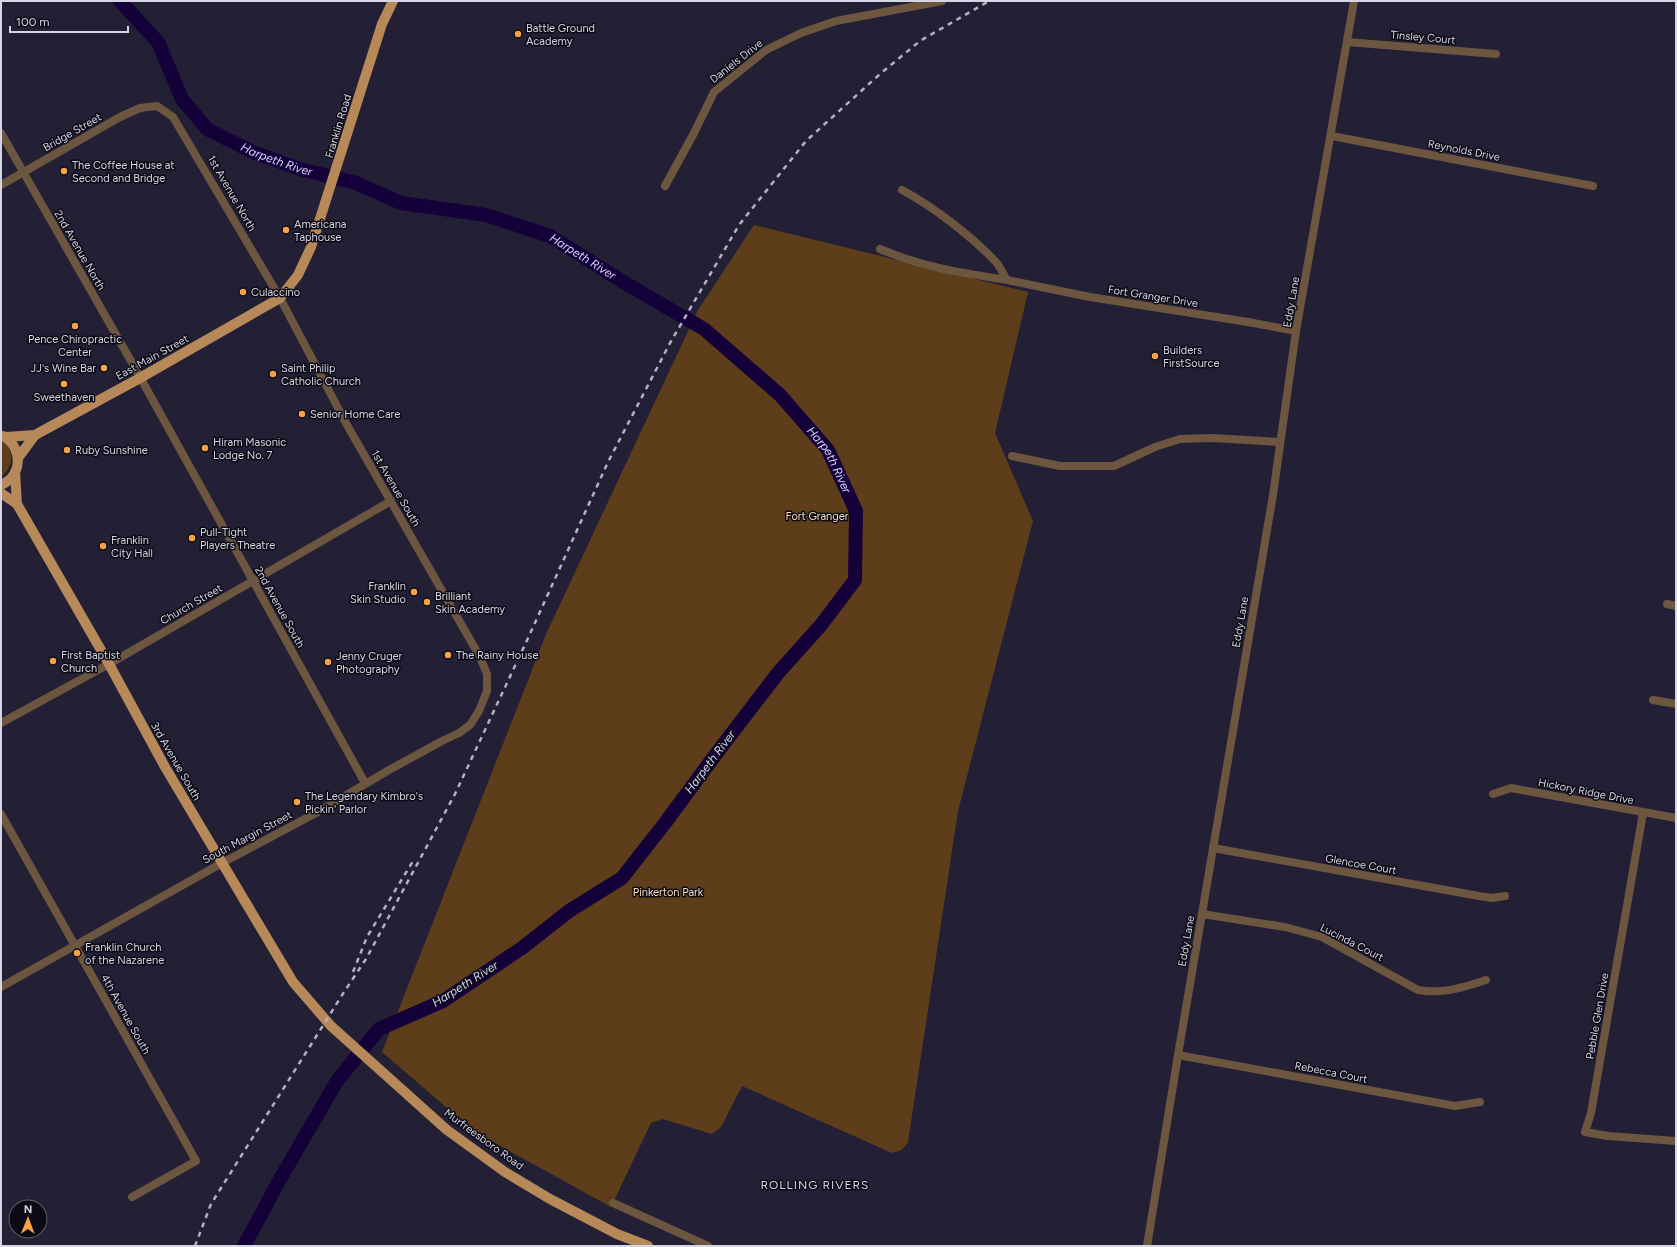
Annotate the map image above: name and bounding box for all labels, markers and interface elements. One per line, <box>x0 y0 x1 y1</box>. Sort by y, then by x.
scale bar <box>10 8 128 34</box>
text: 100 m <box>16 15 50 29</box>
place label: Battle Ground Academy <box>526 22 595 48</box>
street label: Tinsley Court <box>1390 28 1456 47</box>
marker: Battle Ground Academy <box>513 29 523 39</box>
street label: Daniels Drive <box>707 37 765 86</box>
street label: Franklin Road <box>323 93 354 160</box>
street label: Bridge Street <box>41 110 104 154</box>
street label: Reynolds Drive <box>1427 137 1501 164</box>
water label: Harpeth River <box>238 140 315 179</box>
street label: 1st Avenue North <box>205 153 259 233</box>
place label: The Coffee House at Second and Bridge <box>72 159 174 185</box>
marker: The Coffee House at Second and Bridge <box>59 166 69 176</box>
street label: 2nd Avenue North <box>51 208 108 293</box>
place label: Americana Taphouse <box>294 218 346 244</box>
marker: Americana Taphouse <box>281 225 291 235</box>
water label: Harpeth River <box>547 231 619 283</box>
street label: Eddy Lane <box>1281 276 1302 329</box>
street label: Fort Granger Drive <box>1107 283 1199 310</box>
place label: Culaccino <box>251 286 300 299</box>
marker: Culaccino <box>238 287 248 297</box>
marker: Pence Chiropractic Center <box>70 321 80 331</box>
street label: East Main Street <box>114 332 191 383</box>
place label: Pence Chiropractic Center <box>28 333 122 359</box>
place label: Builders FirstSource <box>1163 344 1219 370</box>
marker: Builders FirstSource <box>1150 351 1160 361</box>
place label: JJ's Wine Bar <box>31 362 96 375</box>
place label: Saint Philip Catholic Church <box>281 362 361 388</box>
marker: JJ's Wine Bar <box>99 363 109 373</box>
marker: Saint Philip Catholic Church <box>268 369 278 379</box>
marker: Sweethaven <box>59 379 69 389</box>
place label: Sweethaven <box>34 391 94 404</box>
place label: Senior Home Care <box>310 408 400 421</box>
marker: Senior Home Care <box>297 409 307 419</box>
water label: Harpeth River <box>804 424 854 496</box>
place label: Hiram Masonic Lodge No. 7 <box>213 436 286 462</box>
marker: Hiram Masonic Lodge No. 7 <box>200 443 210 453</box>
place label: Ruby Sunshine <box>75 444 148 457</box>
marker: Ruby Sunshine <box>62 445 72 455</box>
street label: 1st Avenue South <box>368 448 423 529</box>
park label: Fort Granger <box>786 510 849 523</box>
place label: Pull-Tight Players Theatre <box>200 526 275 552</box>
marker: Pull-Tight Players Theatre <box>187 533 197 543</box>
place label: Franklin City Hall <box>111 534 153 560</box>
marker: Franklin City Hall <box>98 541 108 551</box>
street label: 2nd Avenue South <box>252 564 307 650</box>
place label: Franklin Skin Studio <box>350 580 406 606</box>
street label: Church Street <box>158 581 225 627</box>
marker: Franklin Skin Studio <box>409 587 419 597</box>
place label: Brilliant Skin Academy <box>435 590 505 616</box>
street label: Eddy Lane <box>1230 596 1251 649</box>
marker: Brilliant Skin Academy <box>422 597 432 607</box>
place label: First Baptist Church <box>61 649 120 675</box>
place label: The Rainy House <box>456 649 538 662</box>
place label: Jenny Cruger Photography <box>336 650 403 676</box>
marker: The Rainy House <box>443 650 453 660</box>
marker: First Baptist Church <box>48 656 58 666</box>
marker: Jenny Cruger Photography <box>323 657 333 667</box>
street label: 3rd Avenue South <box>148 720 203 803</box>
water label: Harpeth River <box>682 727 739 796</box>
street label: Hickory Ridge Drive <box>1537 776 1635 807</box>
place label: The Legendary Kimbro's Pickin' Parlor <box>305 790 423 816</box>
marker: The Legendary Kimbro's Pickin' Parlor <box>292 797 302 807</box>
street label: South Margin Street <box>200 808 294 867</box>
street label: Glencoe Court <box>1324 852 1398 877</box>
park label: Pinkerton Park <box>633 886 704 899</box>
street label: Eddy Lane <box>1176 915 1197 968</box>
street label: Lucinda Court <box>1318 921 1386 964</box>
place label: Franklin Church of the Nazarene <box>85 941 164 967</box>
marker: Franklin Church of the Nazarene <box>72 948 82 958</box>
water label: Harpeth River <box>429 958 501 1010</box>
street label: 4th Avenue South <box>98 972 153 1056</box>
street label: Pebble Glen Drive <box>1584 972 1611 1060</box>
street label: Rebecca Court <box>1293 1059 1368 1086</box>
street label: Murfreesboro Road <box>441 1106 526 1173</box>
district label: ROLLING RIVERS <box>761 1178 870 1192</box>
north arrow <box>8 1199 48 1239</box>
text: N <box>24 1203 33 1216</box>

